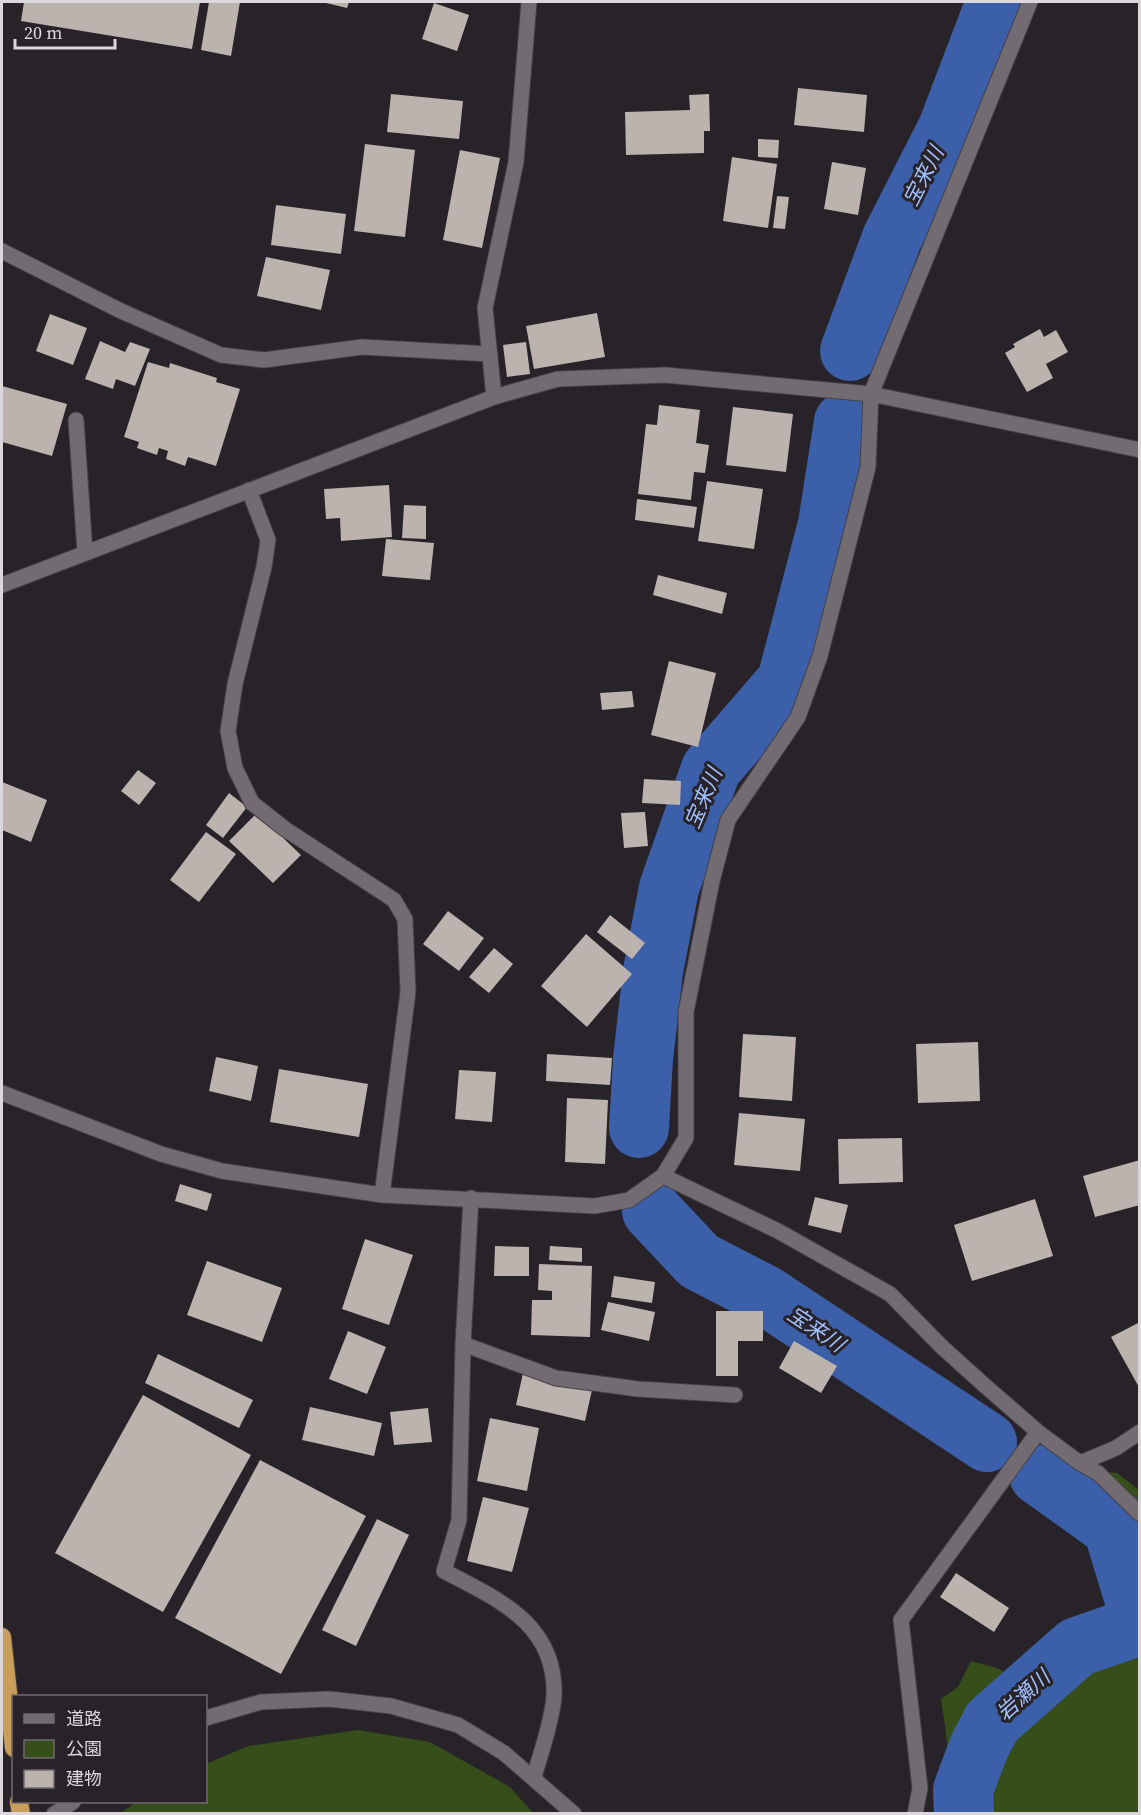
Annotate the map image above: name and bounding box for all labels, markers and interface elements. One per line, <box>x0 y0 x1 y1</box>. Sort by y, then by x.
scale bar <box>15 12 116 50</box>
text: 20 m <box>24 20 62 45</box>
water label: 宝来川 <box>896 140 951 211</box>
water label: 宝来川 <box>677 761 729 833</box>
water label: 宝来川 <box>782 1299 852 1360</box>
water label: 岩瀬川 <box>990 1662 1058 1727</box>
legend <box>12 1695 207 1803</box>
text: 道路 <box>66 1706 102 1731</box>
text: 公園 <box>66 1736 102 1761</box>
text: 建物 <box>66 1766 102 1791</box>

